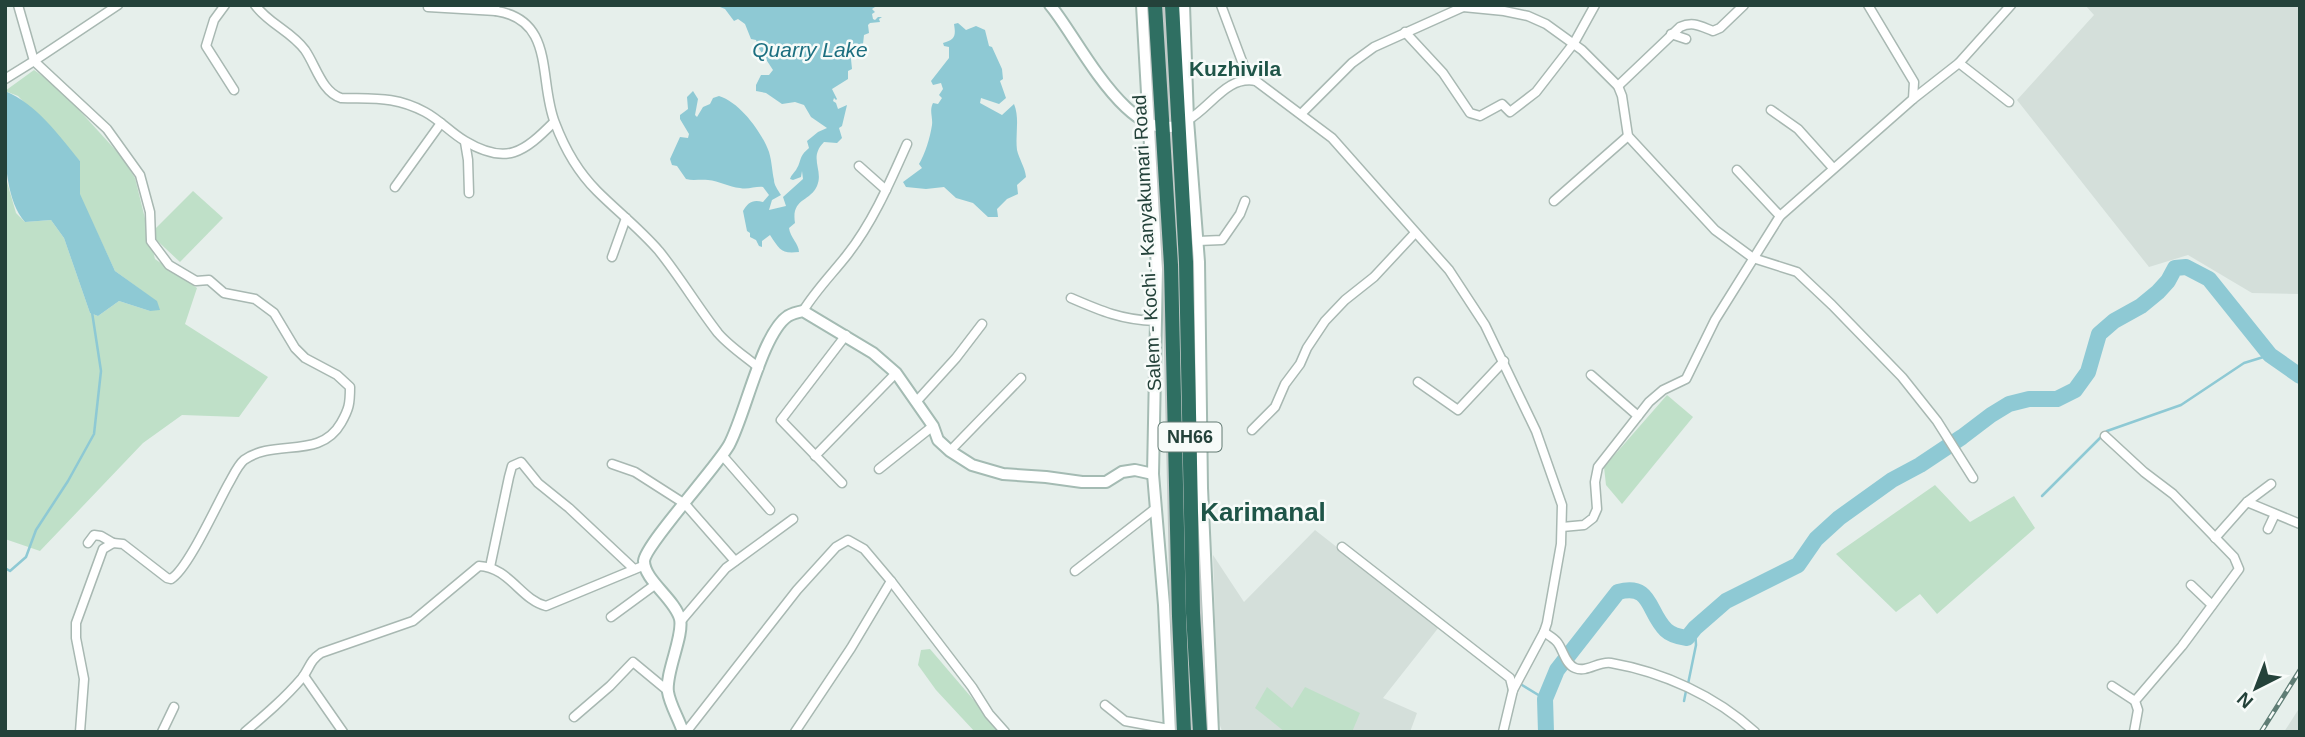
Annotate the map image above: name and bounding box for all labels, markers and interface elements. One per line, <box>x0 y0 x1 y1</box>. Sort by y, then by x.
water label: Quarry Lake <box>752 38 868 61</box>
district label: Kuzhivila <box>1189 57 1281 80</box>
street label: Salem - Kochi - Kanyakumari Road <box>1129 94 1165 392</box>
road number: NH66 <box>1158 422 1222 452</box>
district label: Karimanal <box>1200 497 1326 527</box>
north arrow <box>2221 653 2291 723</box>
text: N <box>2233 688 2257 713</box>

